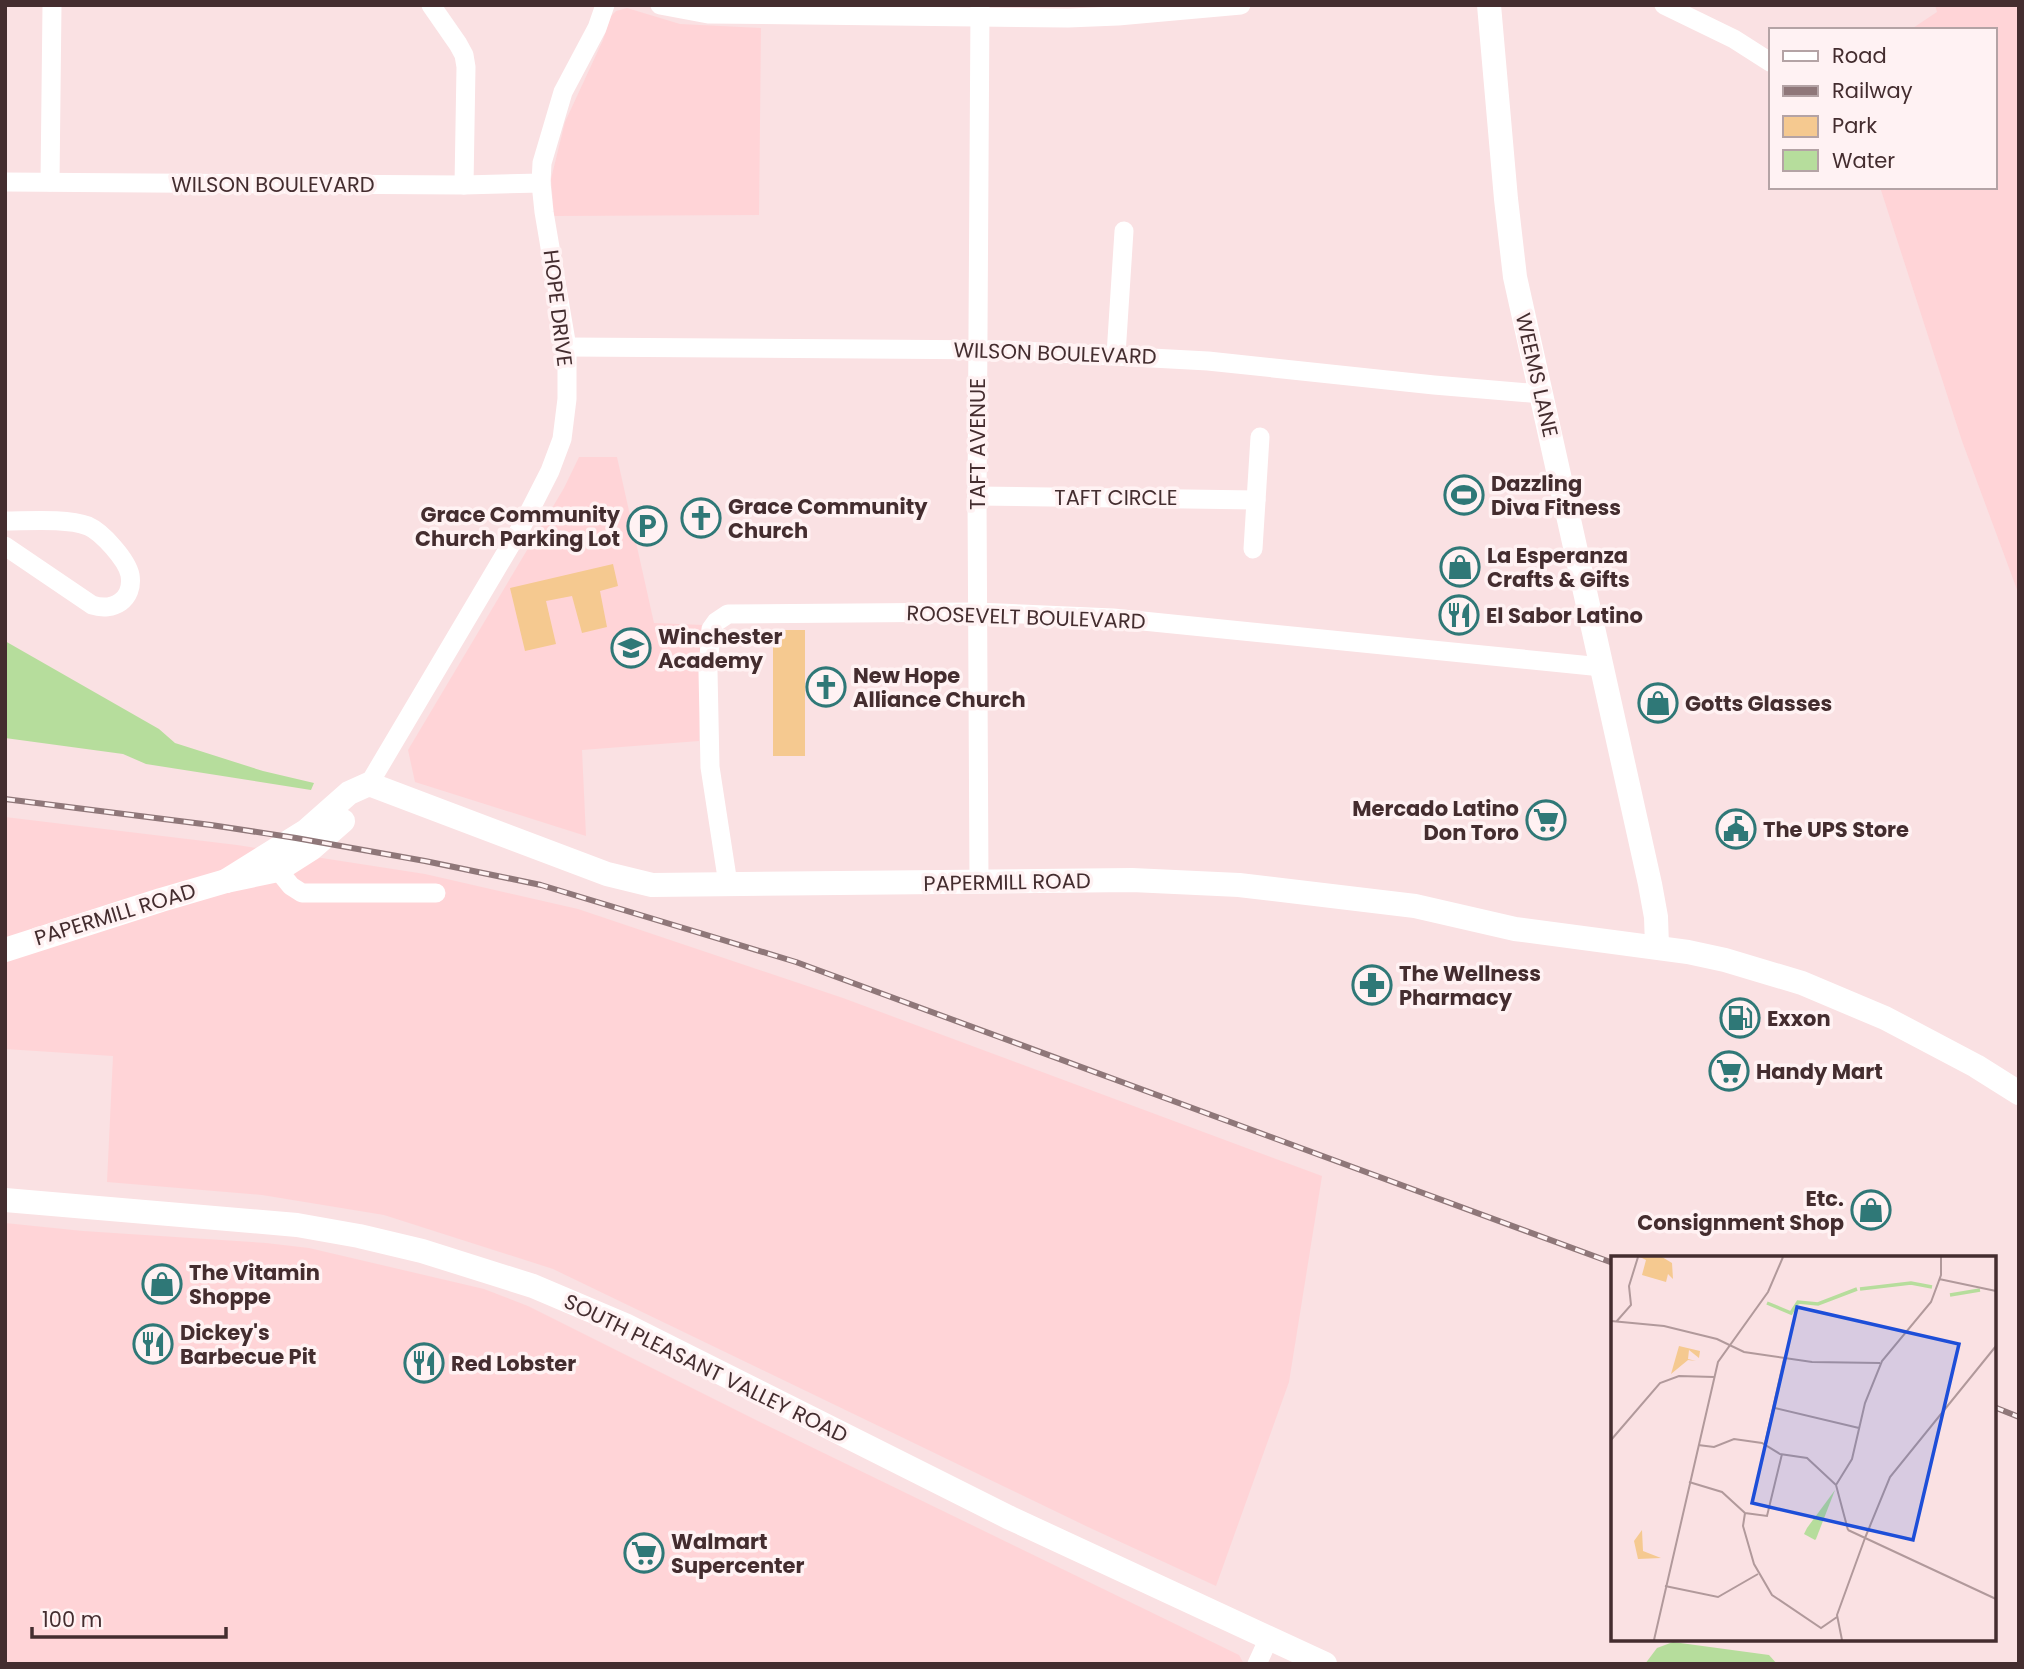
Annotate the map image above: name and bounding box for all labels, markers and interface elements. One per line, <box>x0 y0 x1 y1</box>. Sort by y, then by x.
legend <box>1769 28 1996 189</box>
text: Road <box>1832 41 1887 70</box>
text: Railway <box>1832 76 1913 105</box>
text: Park <box>1832 111 1877 140</box>
text: Water <box>1832 146 1895 175</box>
street label: WILSON BOULEVARD <box>171 170 375 199</box>
street label: HOPE DRIVE <box>536 248 580 368</box>
street label: WEEMS LANE <box>1509 310 1565 440</box>
street label: WILSON BOULEVARD <box>953 335 1157 371</box>
street label: TAFT AVENUE <box>963 378 992 510</box>
place label: Dazzling Diva Fitness <box>1491 469 1621 522</box>
sports icon: Dazzling Diva Fitness <box>1443 474 1485 516</box>
street label: TAFT CIRCLE <box>1054 483 1178 512</box>
place label: Grace Community Church <box>728 492 928 545</box>
church icon: Grace Community Church <box>680 497 722 539</box>
place label: Grace Community Church Parking Lot <box>415 500 621 553</box>
parking icon: Grace Community Church Parking Lot <box>626 505 668 547</box>
place label: La Esperanza Crafts & Gifts <box>1487 541 1630 594</box>
shop icon: La Esperanza Crafts & Gifts <box>1439 546 1481 588</box>
restaurant icon: El Sabor Latino <box>1438 594 1480 636</box>
street label: ROOSEVELT BOULEVARD <box>906 598 1146 636</box>
place label: El Sabor Latino <box>1486 601 1643 630</box>
place label: Winchester Academy <box>658 622 782 675</box>
school or university icon: Winchester Academy <box>610 627 652 669</box>
place label: New Hope Alliance Church <box>853 661 1026 714</box>
church icon: New Hope Alliance Church <box>805 666 847 708</box>
shop icon: Gotts Glasses <box>1637 682 1679 724</box>
place label: Gotts Glasses <box>1685 689 1832 718</box>
place label: Mercado Latino Don Toro <box>1352 794 1519 847</box>
supermarket icon: Mercado Latino Don Toro <box>1525 799 1567 841</box>
public building icon: The UPS Store <box>1715 808 1757 850</box>
place label: The UPS Store <box>1763 815 1909 844</box>
street label: PAPERMILL ROAD <box>923 866 1091 898</box>
street label: PAPERMILL ROAD <box>31 876 199 952</box>
place label: The Wellness Pharmacy <box>1399 959 1541 1012</box>
pharmacy icon: The Wellness Pharmacy <box>1351 964 1393 1006</box>
fuel station icon: Exxon <box>1719 997 1761 1039</box>
place label: Exxon <box>1767 1004 1831 1033</box>
supermarket icon: Handy Mart <box>1708 1050 1750 1092</box>
place label: Handy Mart <box>1756 1057 1883 1086</box>
place label: Etc. Consignment Shop <box>1637 1184 1844 1237</box>
shop icon: Etc. Consignment Shop <box>1850 1189 1892 1231</box>
inset map <box>1611 1256 1996 1641</box>
place label: The Vitamin Shoppe <box>189 1258 320 1311</box>
shop icon: The Vitamin Shoppe <box>141 1263 183 1305</box>
street label: SOUTH PLEASANT VALLEY ROAD <box>559 1287 853 1449</box>
place label: Dickey's Barbecue Pit <box>180 1318 316 1371</box>
restaurant icon: Dickey's Barbecue Pit <box>132 1323 174 1365</box>
restaurant icon: Red Lobster <box>403 1342 445 1384</box>
place label: Red Lobster <box>451 1349 576 1378</box>
place label: Walmart Supercenter <box>671 1527 805 1580</box>
supermarket icon: Walmart Supercenter <box>623 1532 665 1574</box>
scale bar <box>32 1596 226 1640</box>
text: 100 m <box>42 1605 102 1634</box>

